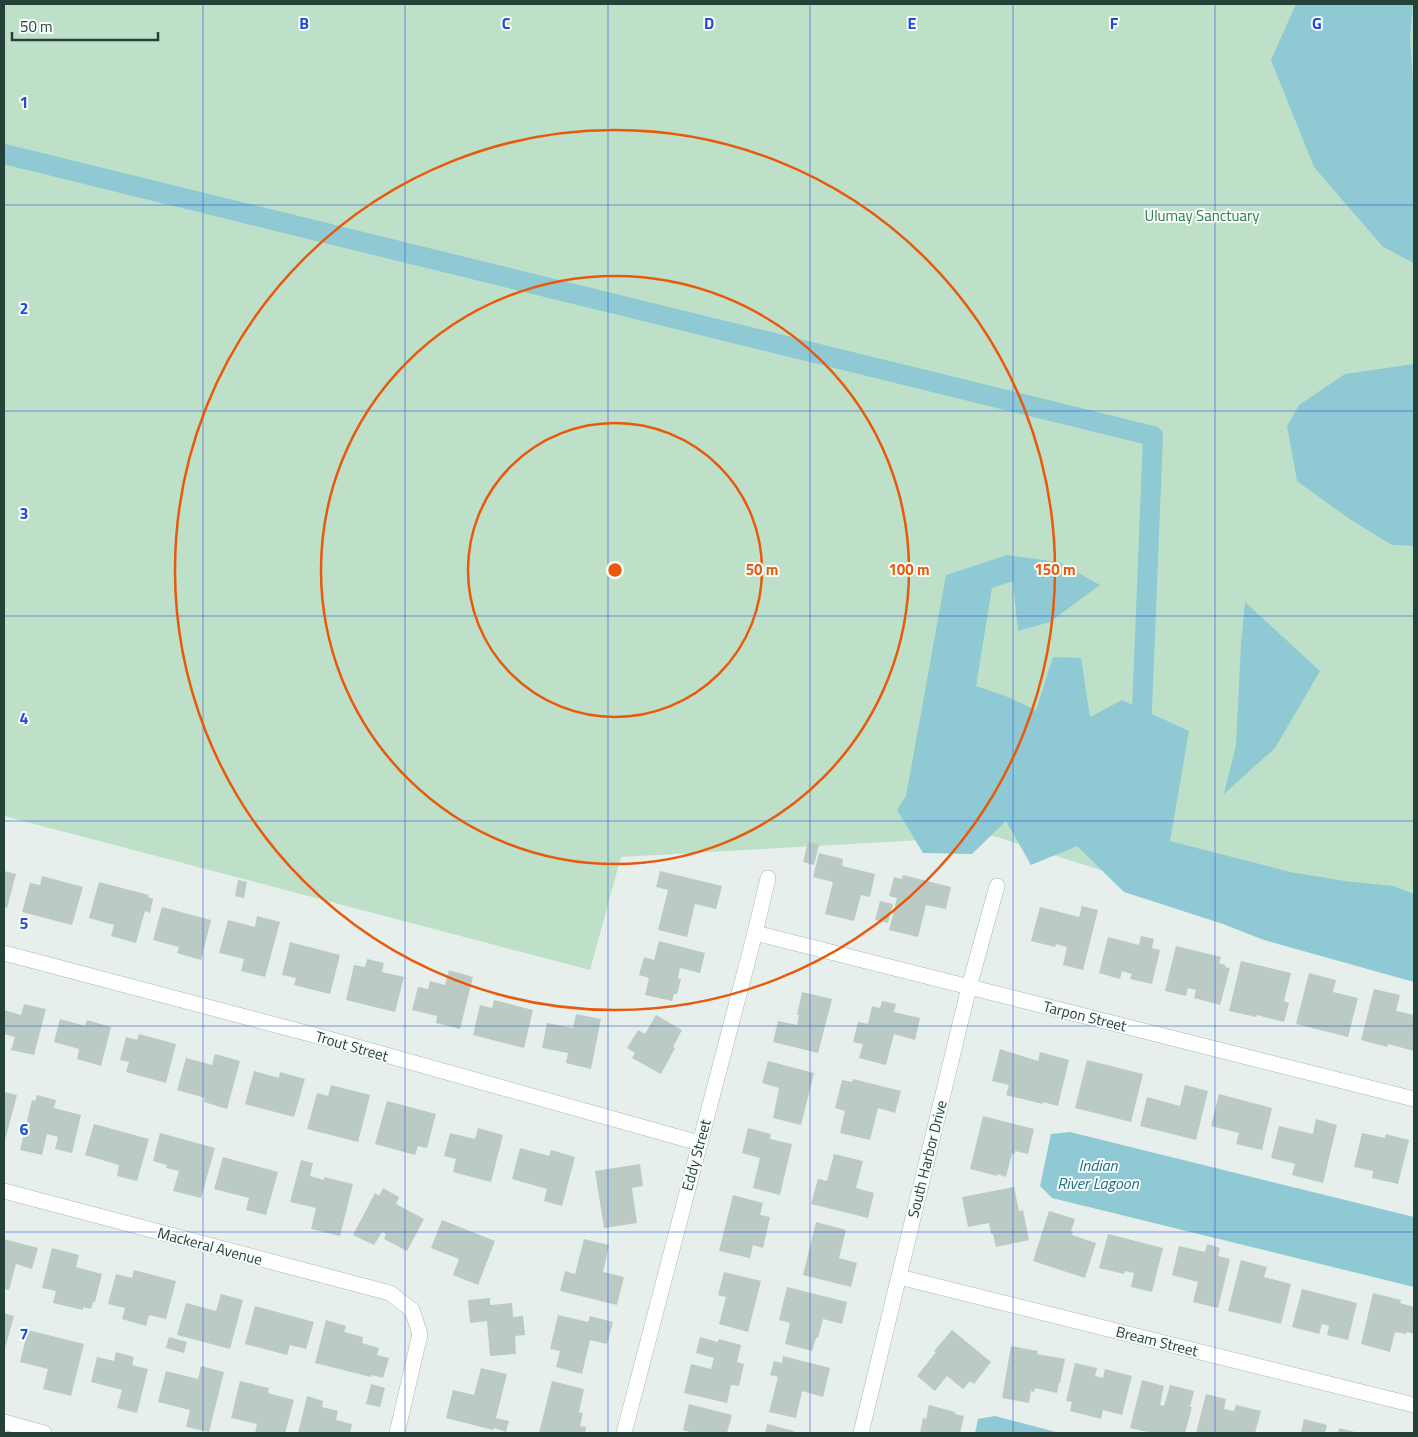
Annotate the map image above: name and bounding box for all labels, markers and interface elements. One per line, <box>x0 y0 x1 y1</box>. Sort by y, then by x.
scale bar <box>12 10 159 42</box>
text: B <box>299 11 309 35</box>
text: C <box>502 11 511 35</box>
text: D <box>704 11 714 35</box>
text: E <box>908 11 917 35</box>
text: F <box>1110 11 1119 35</box>
text: G <box>1312 11 1322 35</box>
text: 50 m <box>20 15 53 38</box>
text: 1 <box>20 90 28 114</box>
park label: Ulumay Sanctuary <box>1144 204 1260 227</box>
text: 2 <box>20 296 28 320</box>
text: 3 <box>20 501 28 525</box>
text: 50 m <box>746 558 778 581</box>
text: 100 m <box>888 558 930 581</box>
text: 150 m <box>1034 558 1076 581</box>
centre of rings <box>606 561 624 579</box>
text: 4 <box>20 706 29 730</box>
text: 5 <box>20 911 29 935</box>
street label: Tarpon Street <box>1041 995 1130 1038</box>
street label: Trout Street <box>313 1025 392 1068</box>
street label: South Harbor Drive <box>901 1098 953 1220</box>
street label: Eddy Street <box>675 1116 717 1193</box>
text: 6 <box>20 1117 29 1141</box>
water label: Indian River Lagoon <box>1057 1153 1140 1195</box>
street label: Mackeral Avenue <box>155 1221 265 1271</box>
street label: Bream Street <box>1114 1320 1201 1362</box>
text: 7 <box>20 1322 28 1346</box>

